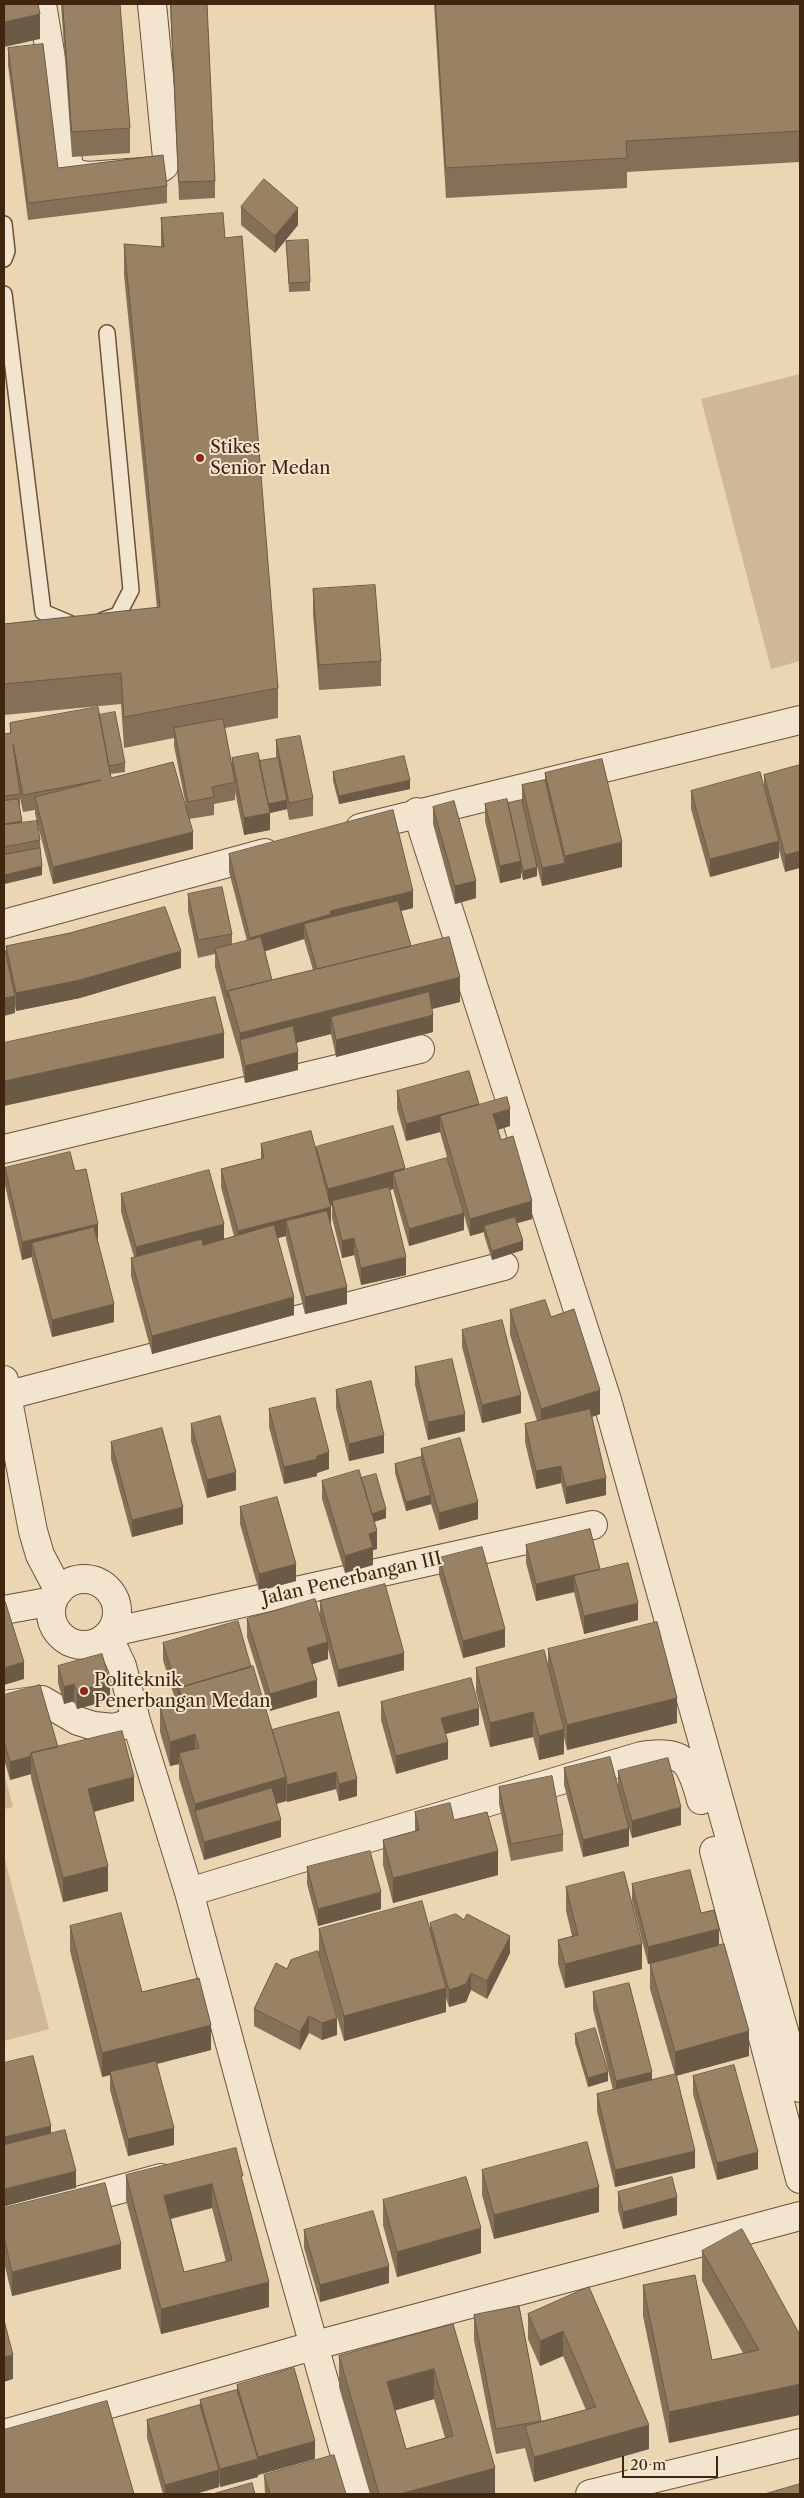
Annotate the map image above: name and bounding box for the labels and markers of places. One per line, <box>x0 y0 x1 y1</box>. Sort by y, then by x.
place label: Stikes Senior Medan <box>210 437 331 479</box>
marker: Stikes Senior Medan <box>194 452 206 464</box>
place label: Politeknik Penerbangan Medan <box>94 1670 271 1712</box>
marker: Politeknik Penerbangan Medan <box>78 1685 90 1697</box>

